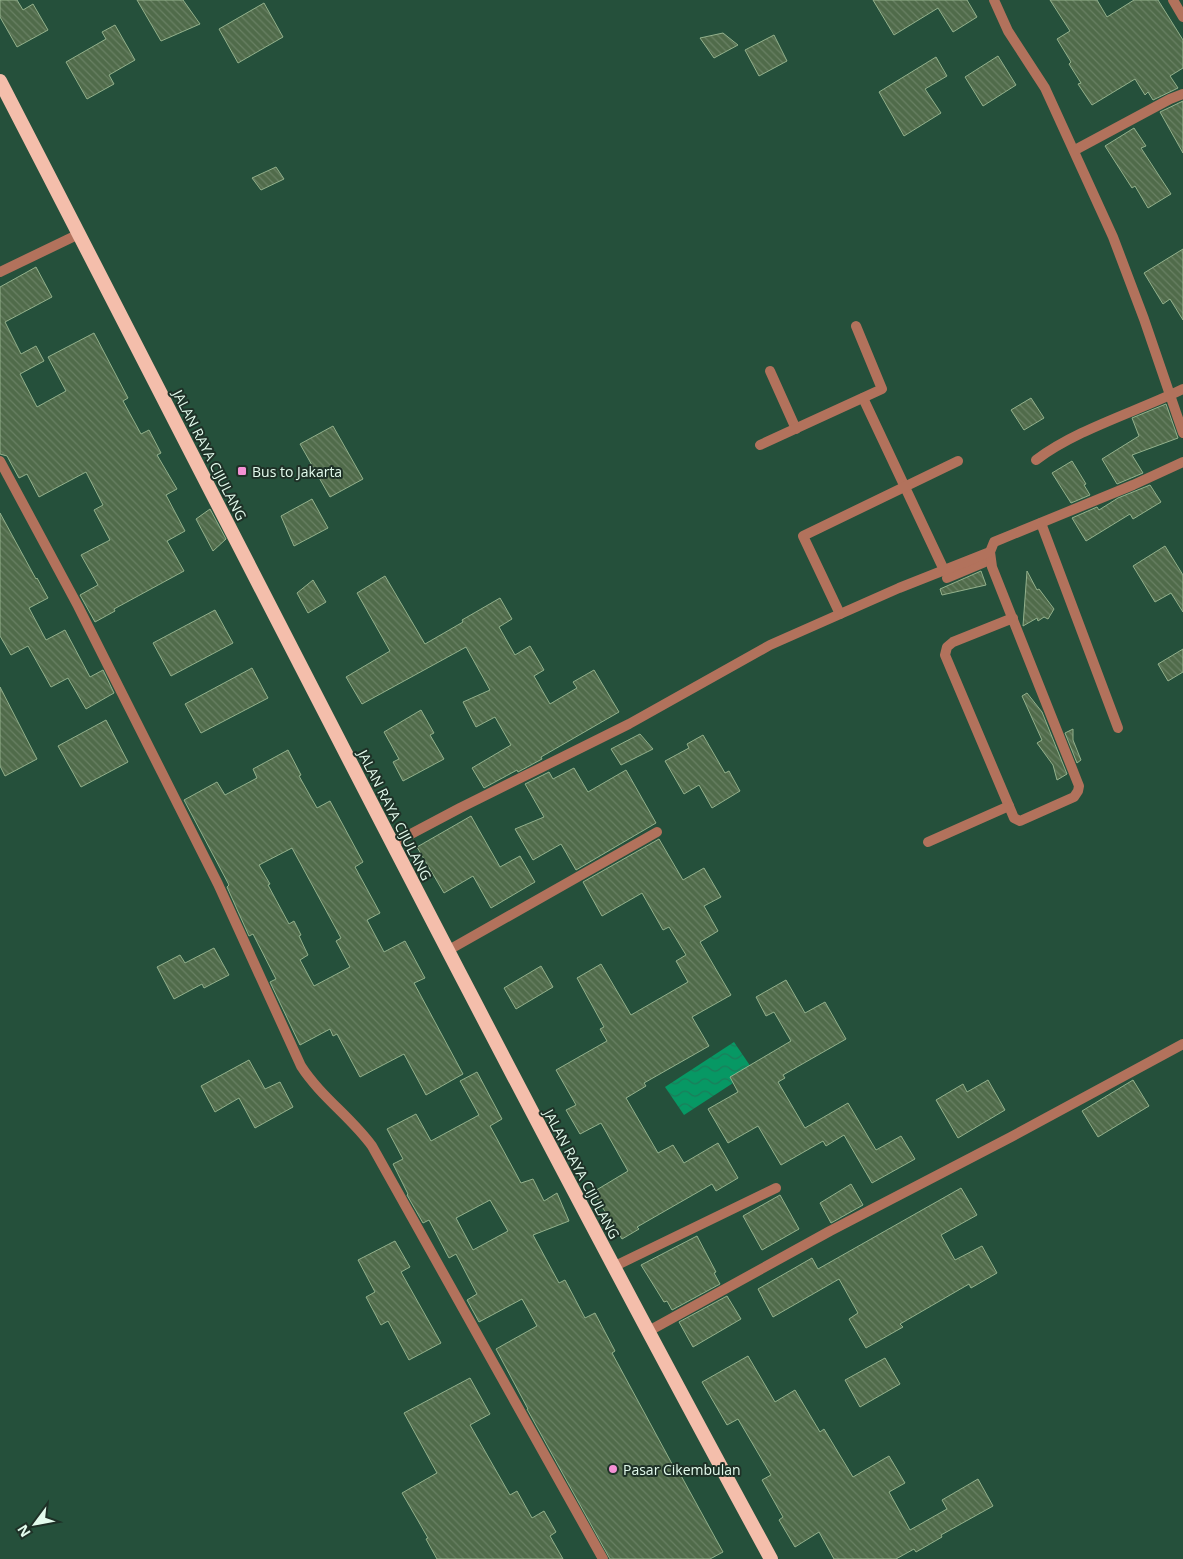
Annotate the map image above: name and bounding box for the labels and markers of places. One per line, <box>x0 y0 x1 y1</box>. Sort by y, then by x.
place label: Bus to Jakarta <box>252 462 342 481</box>
marker: Bus to Jakarta <box>236 465 248 477</box>
place label: Pasar Cikembulan <box>623 1460 741 1479</box>
marker: Pasar Cikembulan <box>607 1463 619 1475</box>

